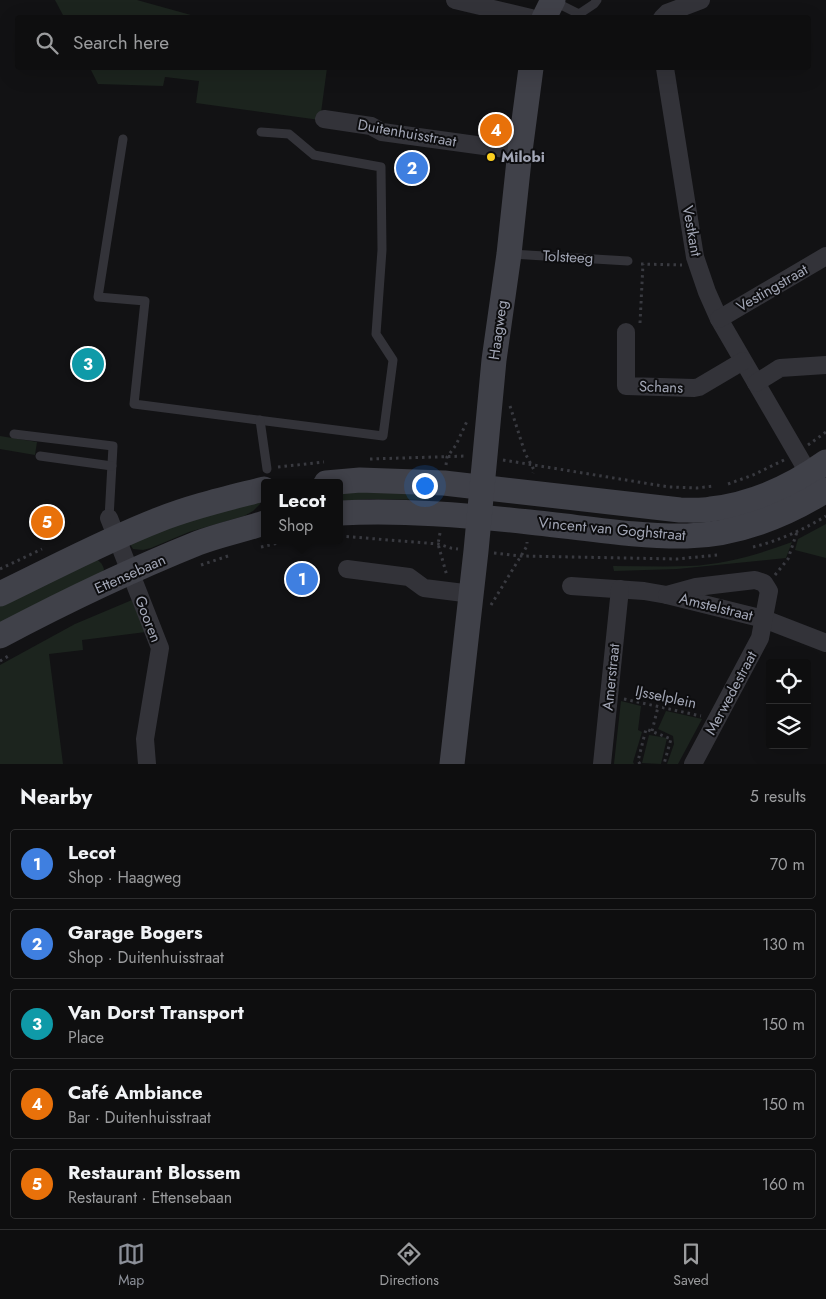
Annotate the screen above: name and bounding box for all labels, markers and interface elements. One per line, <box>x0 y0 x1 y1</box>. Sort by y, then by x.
search box <box>15 15 811 70</box>
icon: search <box>33 29 61 57</box>
text: Search here <box>73 29 169 56</box>
pin: 4 <box>480 111 512 149</box>
street label: Duitenhuisstraat <box>356 114 458 153</box>
place label: Milobi <box>501 146 545 168</box>
pin: 2 <box>396 149 428 187</box>
marker: Milobi <box>485 151 497 163</box>
street label: Vestkant <box>677 204 707 259</box>
street label: Tolsteeg <box>542 245 594 269</box>
street label: Vestingstraat <box>732 258 812 317</box>
street label: Haagweg <box>483 299 513 361</box>
pin: 3 <box>72 345 104 383</box>
street label: Schans <box>638 375 684 399</box>
your location <box>412 473 438 499</box>
popup <box>261 479 343 544</box>
text: Lecot <box>278 487 326 514</box>
pin: 5 <box>31 503 63 541</box>
street label: Vincent van Goghstraat <box>537 512 687 546</box>
text: Shop <box>278 514 313 537</box>
street label: Ettensebaan <box>91 549 169 599</box>
pin: 1 <box>286 560 318 598</box>
street label: Amstelstraat <box>677 587 756 627</box>
street label: Gooren <box>129 592 167 646</box>
street label: Amerstraat <box>597 642 625 712</box>
street label: Merwedestraat <box>700 647 763 739</box>
map controls <box>766 659 811 749</box>
button: locate <box>766 659 811 704</box>
street label: IJsselplein <box>633 680 699 714</box>
button: layers <box>766 704 811 749</box>
text: Nearby <box>20 782 92 812</box>
text: 5 results <box>750 785 806 808</box>
text: Lecot <box>68 839 116 866</box>
text: 1 <box>33 853 41 876</box>
text: 70 m <box>770 853 805 876</box>
text: Shop · Haagweg <box>68 866 181 889</box>
text: Garage Bogers <box>68 919 203 946</box>
text: 2 <box>32 933 42 956</box>
text: 130 m <box>762 933 805 956</box>
text: Shop · Duitenhuisstraat <box>68 946 224 969</box>
text: Van Dorst Transport <box>68 999 244 1026</box>
text: 3 <box>32 1013 42 1036</box>
text: 150 m <box>762 1013 805 1036</box>
text: Place <box>68 1026 104 1049</box>
text: Café Ambiance <box>68 1079 203 1106</box>
text: 4 <box>31 1093 43 1116</box>
text: 150 m <box>762 1093 805 1116</box>
text: Bar · Duitenhuisstraat <box>68 1106 211 1129</box>
text: Restaurant Blossem <box>68 1159 241 1186</box>
text: 5 <box>32 1173 42 1196</box>
text: 160 m <box>762 1173 805 1196</box>
text: Restaurant · Ettensebaan <box>68 1186 232 1209</box>
tab: Map <box>117 1240 145 1290</box>
tab: Directions <box>380 1240 439 1290</box>
tab: Saved <box>673 1240 709 1290</box>

